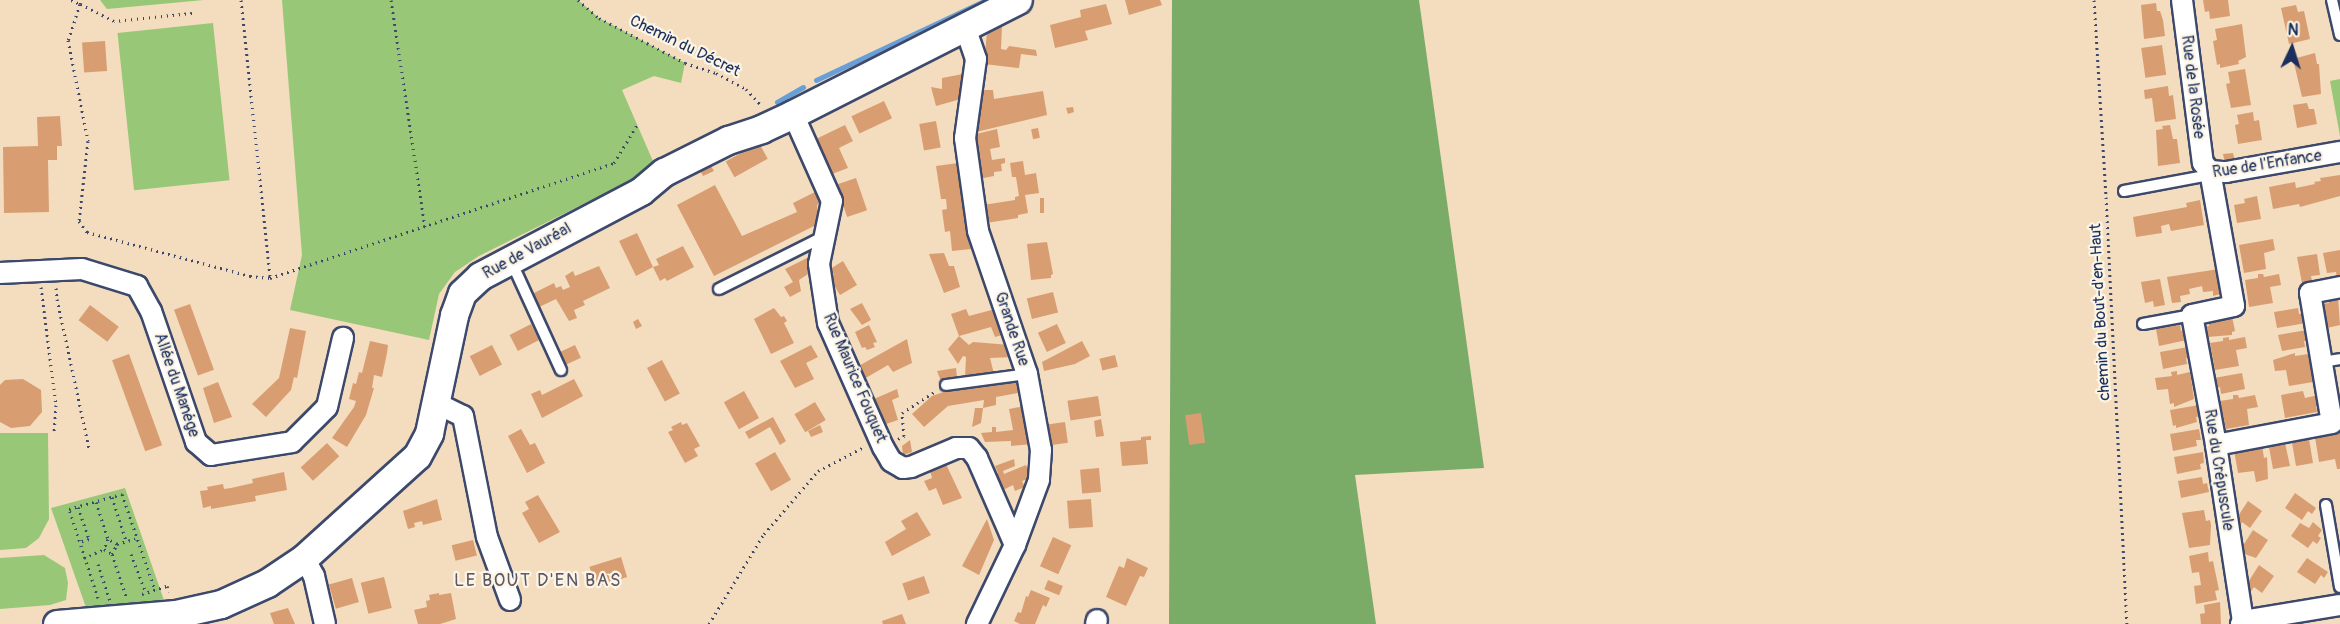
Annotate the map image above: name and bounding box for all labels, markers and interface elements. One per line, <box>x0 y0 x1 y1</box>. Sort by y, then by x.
street label: Chemin du Décret <box>627 11 743 81</box>
north arrow <box>2262 18 2322 78</box>
text: N <box>2287 20 2299 40</box>
street label: Rue de la Rosée <box>2177 34 2209 140</box>
street label: Rue de l'Enfance <box>2211 146 2323 182</box>
street label: Rue de Vauréal <box>479 219 575 283</box>
street label: chemin du Bout-d'en-Haut <box>2086 223 2114 401</box>
street label: Grande Rue <box>990 290 1034 368</box>
street label: Rue Maurice Fouquet <box>819 310 891 446</box>
street label: Allée du Manége <box>150 330 204 440</box>
street label: Rue du Crépuscule <box>2200 408 2238 532</box>
district label: LE BOUT D'EN BAS <box>454 570 622 592</box>

